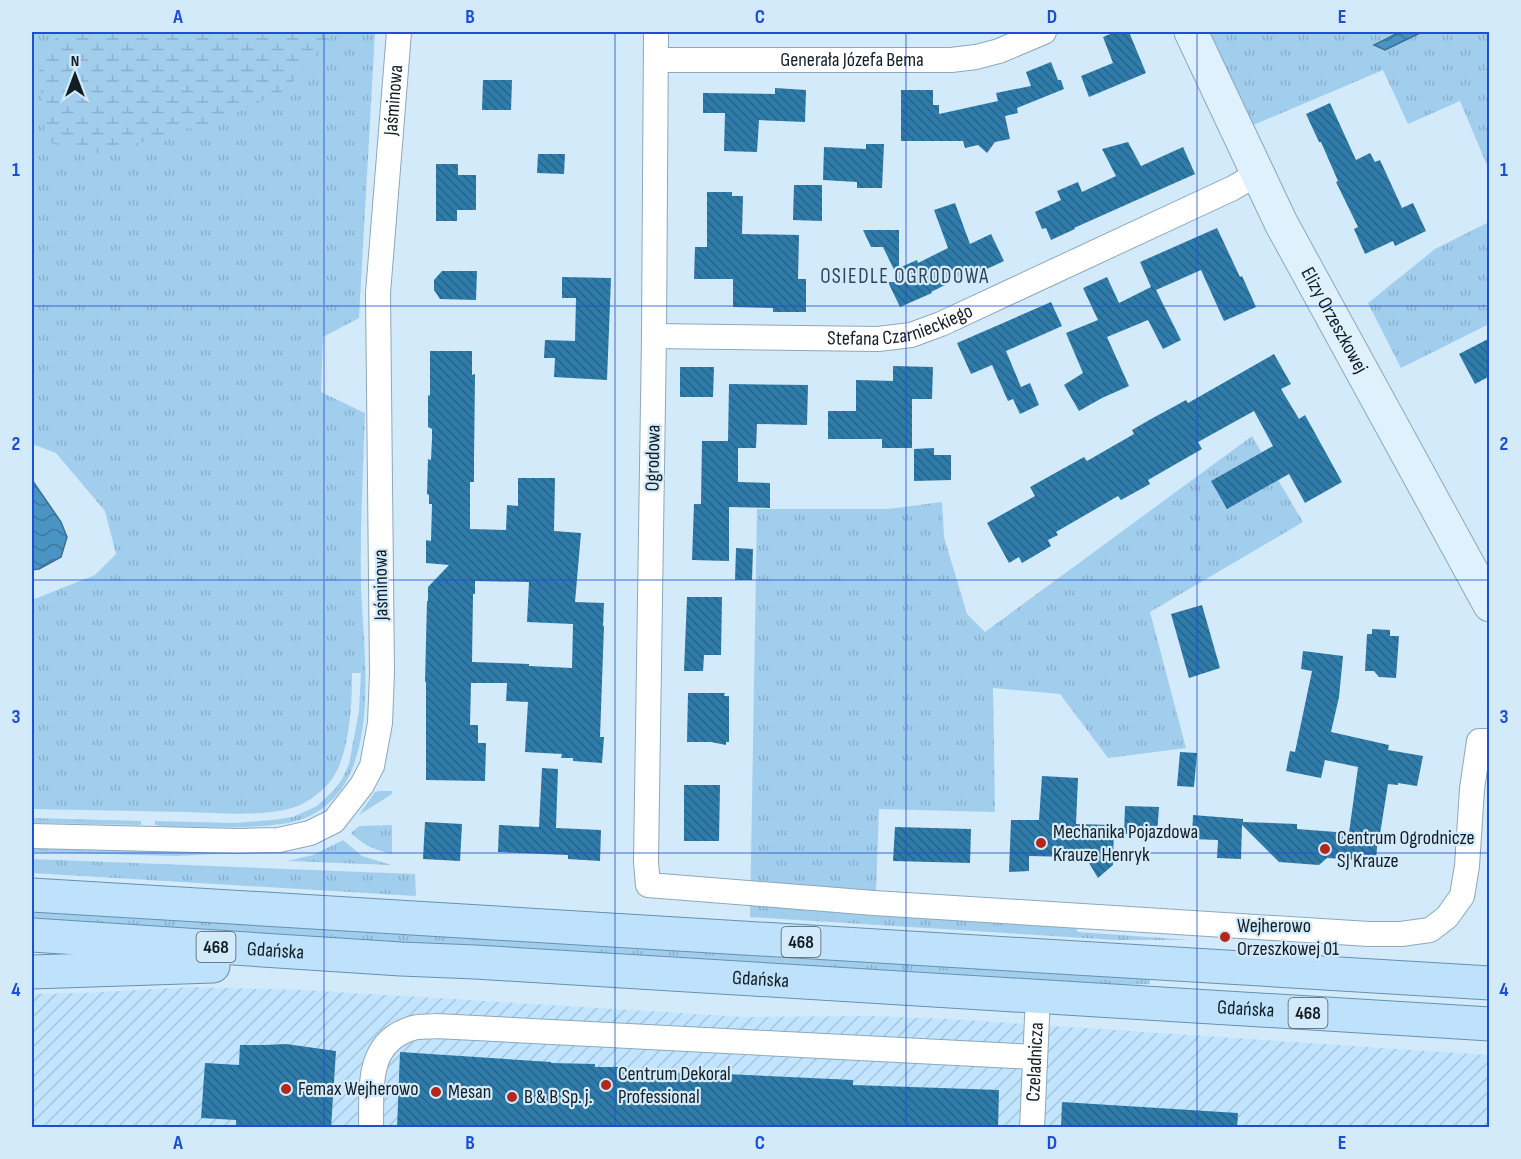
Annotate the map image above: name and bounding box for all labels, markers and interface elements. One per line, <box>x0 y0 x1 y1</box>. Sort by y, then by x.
text: A <box>172 5 183 29</box>
text: B <box>465 5 475 29</box>
text: C <box>755 5 765 29</box>
text: D <box>1047 5 1057 29</box>
text: E <box>1338 5 1346 29</box>
north arrow <box>45 45 105 105</box>
street label: Generała Józefa Bema <box>780 48 924 72</box>
text: N <box>71 52 79 71</box>
street label: Jaśminowa <box>379 64 408 138</box>
text: 1 <box>12 158 20 182</box>
text: 1 <box>1500 158 1508 182</box>
street label: Elizy Orzeszkowej <box>1296 263 1373 377</box>
district label: OSIEDLE OGRODOWA <box>820 264 990 289</box>
street label: Stefana Czarnieckiego <box>827 299 976 351</box>
street label: Ogrodowa <box>640 424 666 492</box>
text: 2 <box>12 432 20 456</box>
text: 2 <box>1500 432 1508 456</box>
street label: Jaśminowa <box>368 549 394 622</box>
text: 3 <box>12 705 21 729</box>
text: 3 <box>1500 705 1509 729</box>
place label: Mechanika Pojazdowa Krauze Henryk <box>1053 820 1198 867</box>
place label: Centrum Ogrodnicze SJ Krauze <box>1337 826 1474 873</box>
marker: Mechanika Pojazdowa Krauze Henryk <box>1034 836 1048 850</box>
marker: Centrum Ogrodnicze SJ Krauze <box>1318 842 1332 856</box>
place label: Wejherowo Orzeszkowej 01 <box>1237 914 1339 961</box>
road number: 468 <box>782 927 820 957</box>
marker: Wejherowo Orzeszkowej 01 <box>1218 930 1232 944</box>
road number: 468 <box>196 932 236 962</box>
street label: Gdańska <box>246 937 305 965</box>
street label: Gdańska <box>731 966 790 993</box>
text: 4 <box>11 978 21 1002</box>
text: 4 <box>1499 978 1509 1002</box>
street label: Gdańska <box>1216 995 1275 1023</box>
road number: 468 <box>1288 998 1328 1028</box>
street label: Czeladnicza <box>1021 1022 1049 1102</box>
place label: Centrum Dekoral Professional <box>618 1062 731 1109</box>
place label: Femax Wejherowo <box>298 1077 419 1101</box>
marker: Centrum Dekoral Professional <box>599 1078 613 1092</box>
place label: Mesan <box>448 1080 491 1104</box>
marker: Femax Wejherowo <box>279 1082 293 1096</box>
marker: Mesan <box>429 1085 443 1099</box>
place label: B & B Sp. j. <box>524 1085 592 1109</box>
marker: B & B Sp. j. <box>505 1090 519 1104</box>
text: A <box>172 1131 183 1155</box>
text: B <box>465 1131 475 1155</box>
text: C <box>755 1131 765 1155</box>
text: D <box>1047 1131 1057 1155</box>
text: E <box>1338 1131 1346 1155</box>

